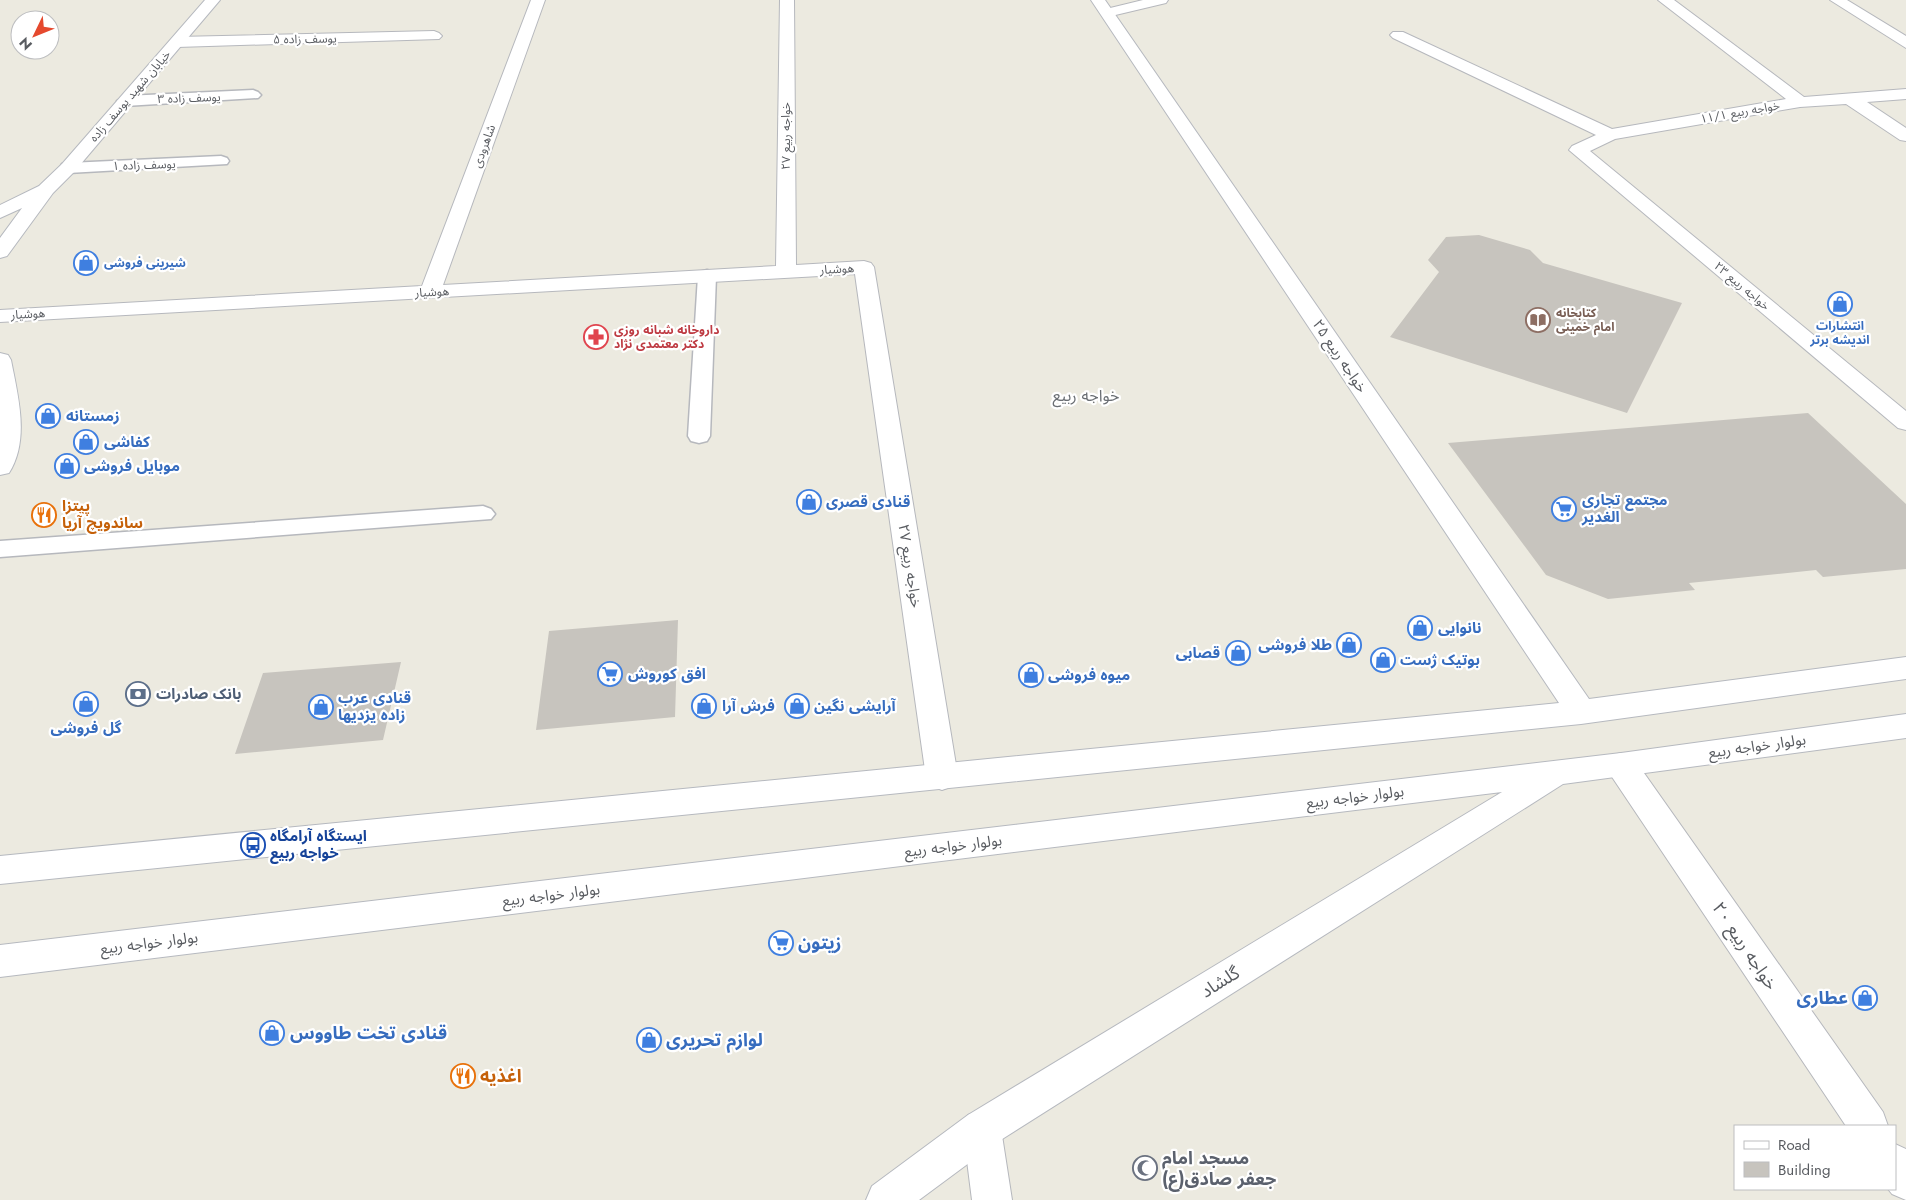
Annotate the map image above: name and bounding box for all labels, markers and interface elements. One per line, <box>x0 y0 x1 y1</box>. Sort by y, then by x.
north arrow <box>10 10 60 60</box>
street label: یوسف زاده ۵ <box>273 29 337 49</box>
text: N <box>14 33 37 55</box>
street label: خیابان شهید یوسف زاده <box>85 46 175 146</box>
street label: یوسف زاده ۳ <box>157 88 221 108</box>
street label: خواجه ربیع ۱۱/۱ <box>1699 96 1781 128</box>
street label: خواجه ربیع ۲۷ <box>777 102 795 170</box>
street label: شاهرودی <box>468 122 500 170</box>
street label: یوسف زاده ۱ <box>112 155 176 175</box>
shop icon: شیرینی فروشی <box>73 250 99 276</box>
place label: شیرینی فروشی <box>104 254 186 272</box>
street label: خواجه ربیع ۲۳ <box>1710 257 1774 315</box>
street label: هوشیار <box>818 259 855 279</box>
street label: هوشیار <box>413 282 450 302</box>
shop icon: انتشارات اندیشه برتر <box>1827 291 1853 317</box>
street label: هوشیار <box>9 304 46 324</box>
place label: کتابخانه امام خمینی <box>1556 304 1614 336</box>
library icon: کتابخانه امام خمینی <box>1525 307 1551 333</box>
street label: خواجه ربیع ۲۵ <box>1306 315 1373 398</box>
place label: انتشارات اندیشه برتر <box>1809 317 1870 349</box>
place label: داروخانه شبانه روزی دکتر معتمدی نژاد <box>614 321 719 353</box>
pharmacy icon: داروخانه شبانه روزی دکتر معتمدی نژاد <box>583 324 609 350</box>
district label: خواجه ربیع <box>1053 384 1119 408</box>
shop icon: زمستانه <box>35 403 61 429</box>
place label: زمستانه <box>66 405 120 427</box>
shop icon: کفاشی <box>73 429 99 455</box>
place label: کفاشی <box>104 431 150 453</box>
shop icon: موبایل فروشی <box>54 453 80 479</box>
place label: موبایل فروشی <box>84 455 180 477</box>
shop icon: قنادی قصری <box>796 489 822 515</box>
place label: مجتمع تجاری الغدیر <box>1581 489 1668 528</box>
place label: قنادی قصری <box>826 491 910 513</box>
place label: پیتزا ساندویچ آریا <box>62 495 143 534</box>
supermarket icon: مجتمع تجاری الغدیر <box>1551 496 1577 522</box>
restaurant icon: پیتزا ساندویچ آریا <box>31 502 57 528</box>
street label: خواجه ربیع ۲۷ <box>892 523 927 610</box>
shop icon: نانوایی <box>1407 615 1433 641</box>
place label: نانوایی <box>1438 617 1482 639</box>
shop icon: طلا فروشی <box>1336 632 1362 658</box>
place label: طلا فروشی <box>1258 634 1332 656</box>
shop icon: قصابی <box>1225 640 1251 666</box>
place label: قصابی <box>1176 642 1220 664</box>
shop icon: بوتیک ژست <box>1370 647 1396 673</box>
place label: بوتیک ژست <box>1400 649 1480 671</box>
supermarket icon: افق کوروش <box>597 661 623 687</box>
shop icon: میوه فروشی <box>1018 662 1044 688</box>
place label: افق کوروش <box>628 663 706 685</box>
place label: میوه فروشی <box>1048 664 1130 686</box>
bank icon: بانک صادرات <box>125 681 151 707</box>
place label: بانک صادرات <box>156 683 241 705</box>
place label: قنادی عرب زاده یزدیها <box>338 687 411 726</box>
shop icon: گل فروشی <box>73 691 99 717</box>
shop icon: فرش آرا <box>691 693 717 719</box>
shop icon: آرایشی نگین <box>784 693 810 719</box>
shop icon: قنادی عرب زاده یزدیها <box>308 694 334 720</box>
place label: فرش آرا <box>722 695 775 717</box>
place label: آرایشی نگین <box>814 695 897 717</box>
place label: گل فروشی <box>50 717 122 739</box>
street label: بولوار خواجه ربیع <box>1707 728 1807 765</box>
street label: بولوار خواجه ربیع <box>1305 780 1405 815</box>
place label: ایستگاه آرامگاه خواجه ربیع <box>270 825 367 864</box>
street label: بولوار خواجه ربیع <box>903 829 1003 864</box>
bus stop icon: ایستگاه آرامگاه خواجه ربیع <box>240 832 266 858</box>
street label: بولوار خواجه ربیع <box>501 878 601 913</box>
street label: خواجه ربیع ۲۰ <box>1705 897 1784 996</box>
street label: بولوار خواجه ربیع <box>99 926 199 961</box>
supermarket icon: زیتون <box>768 930 794 956</box>
place label: زیتون <box>798 930 841 956</box>
street label: گلشاد <box>1195 960 1245 1004</box>
place label: عطاری <box>1796 985 1848 1011</box>
shop icon: عطاری <box>1852 985 1878 1011</box>
shop icon: قنادی تخت طاووس <box>259 1020 285 1046</box>
place label: قنادی تخت طاووس <box>290 1020 447 1046</box>
shop icon: لوازم تحریری <box>636 1027 662 1053</box>
place label: لوازم تحریری <box>666 1027 763 1053</box>
restaurant icon: اغذیه <box>450 1063 476 1089</box>
place label: اغذیه <box>480 1063 522 1089</box>
legend <box>1734 1125 1896 1190</box>
text: Road <box>1778 1134 1810 1156</box>
place label: مسجد امام جعفر صادق(ع) <box>1162 1145 1276 1192</box>
mosque icon: مسجد امام جعفر صادق(ع) <box>1132 1155 1158 1181</box>
text: Building <box>1778 1159 1830 1181</box>

